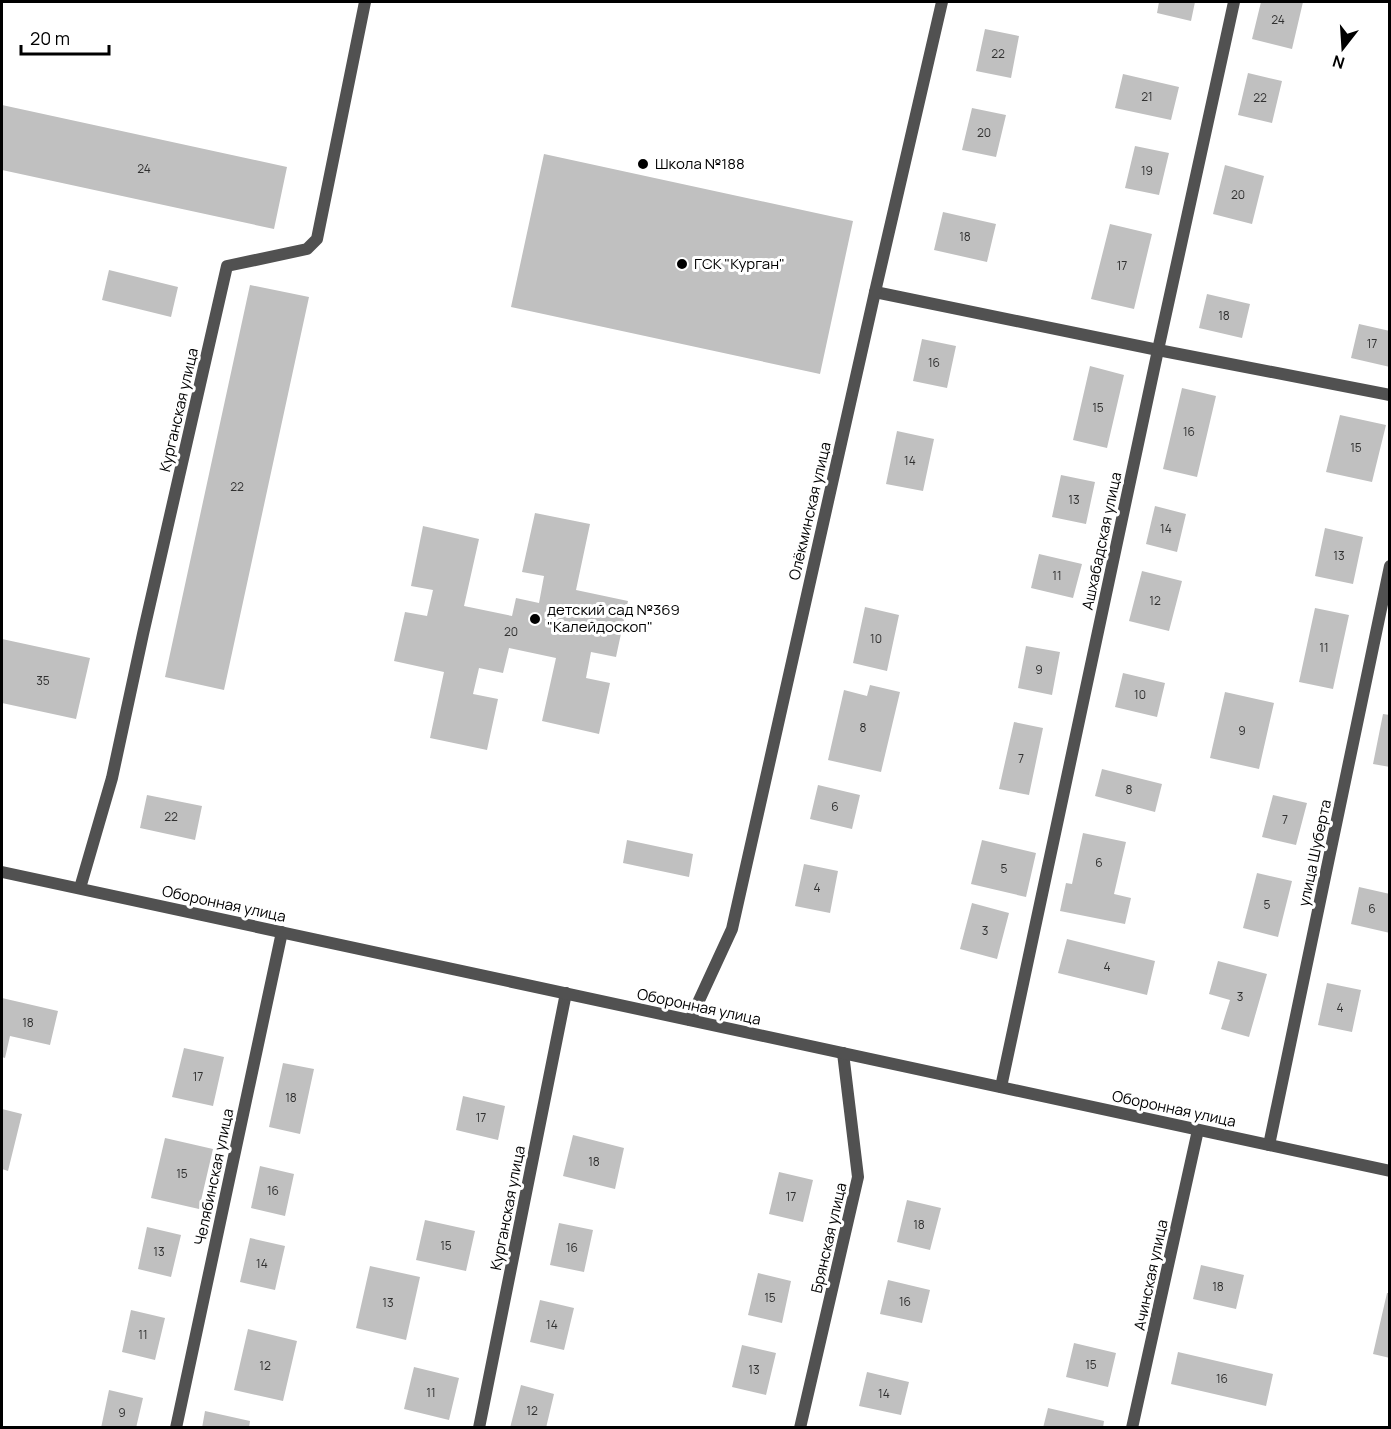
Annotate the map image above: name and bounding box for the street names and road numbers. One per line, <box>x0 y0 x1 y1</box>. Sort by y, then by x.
street label: Курганская улица <box>154 346 203 474</box>
street label: Олёкминская улица <box>783 440 836 582</box>
street label: Ашхабадская улица <box>1077 470 1126 612</box>
street label: улица Шуберта <box>1293 797 1336 908</box>
street label: Оборонная улица <box>160 880 288 927</box>
street label: Оборонная улица <box>635 983 763 1030</box>
street label: Оборонная улица <box>1110 1085 1238 1132</box>
street label: Челябинская улица <box>189 1107 238 1247</box>
street label: Курганская улица <box>485 1144 530 1272</box>
street label: Брянская улица <box>806 1181 851 1295</box>
street label: Ачинская улица <box>1129 1218 1173 1332</box>

